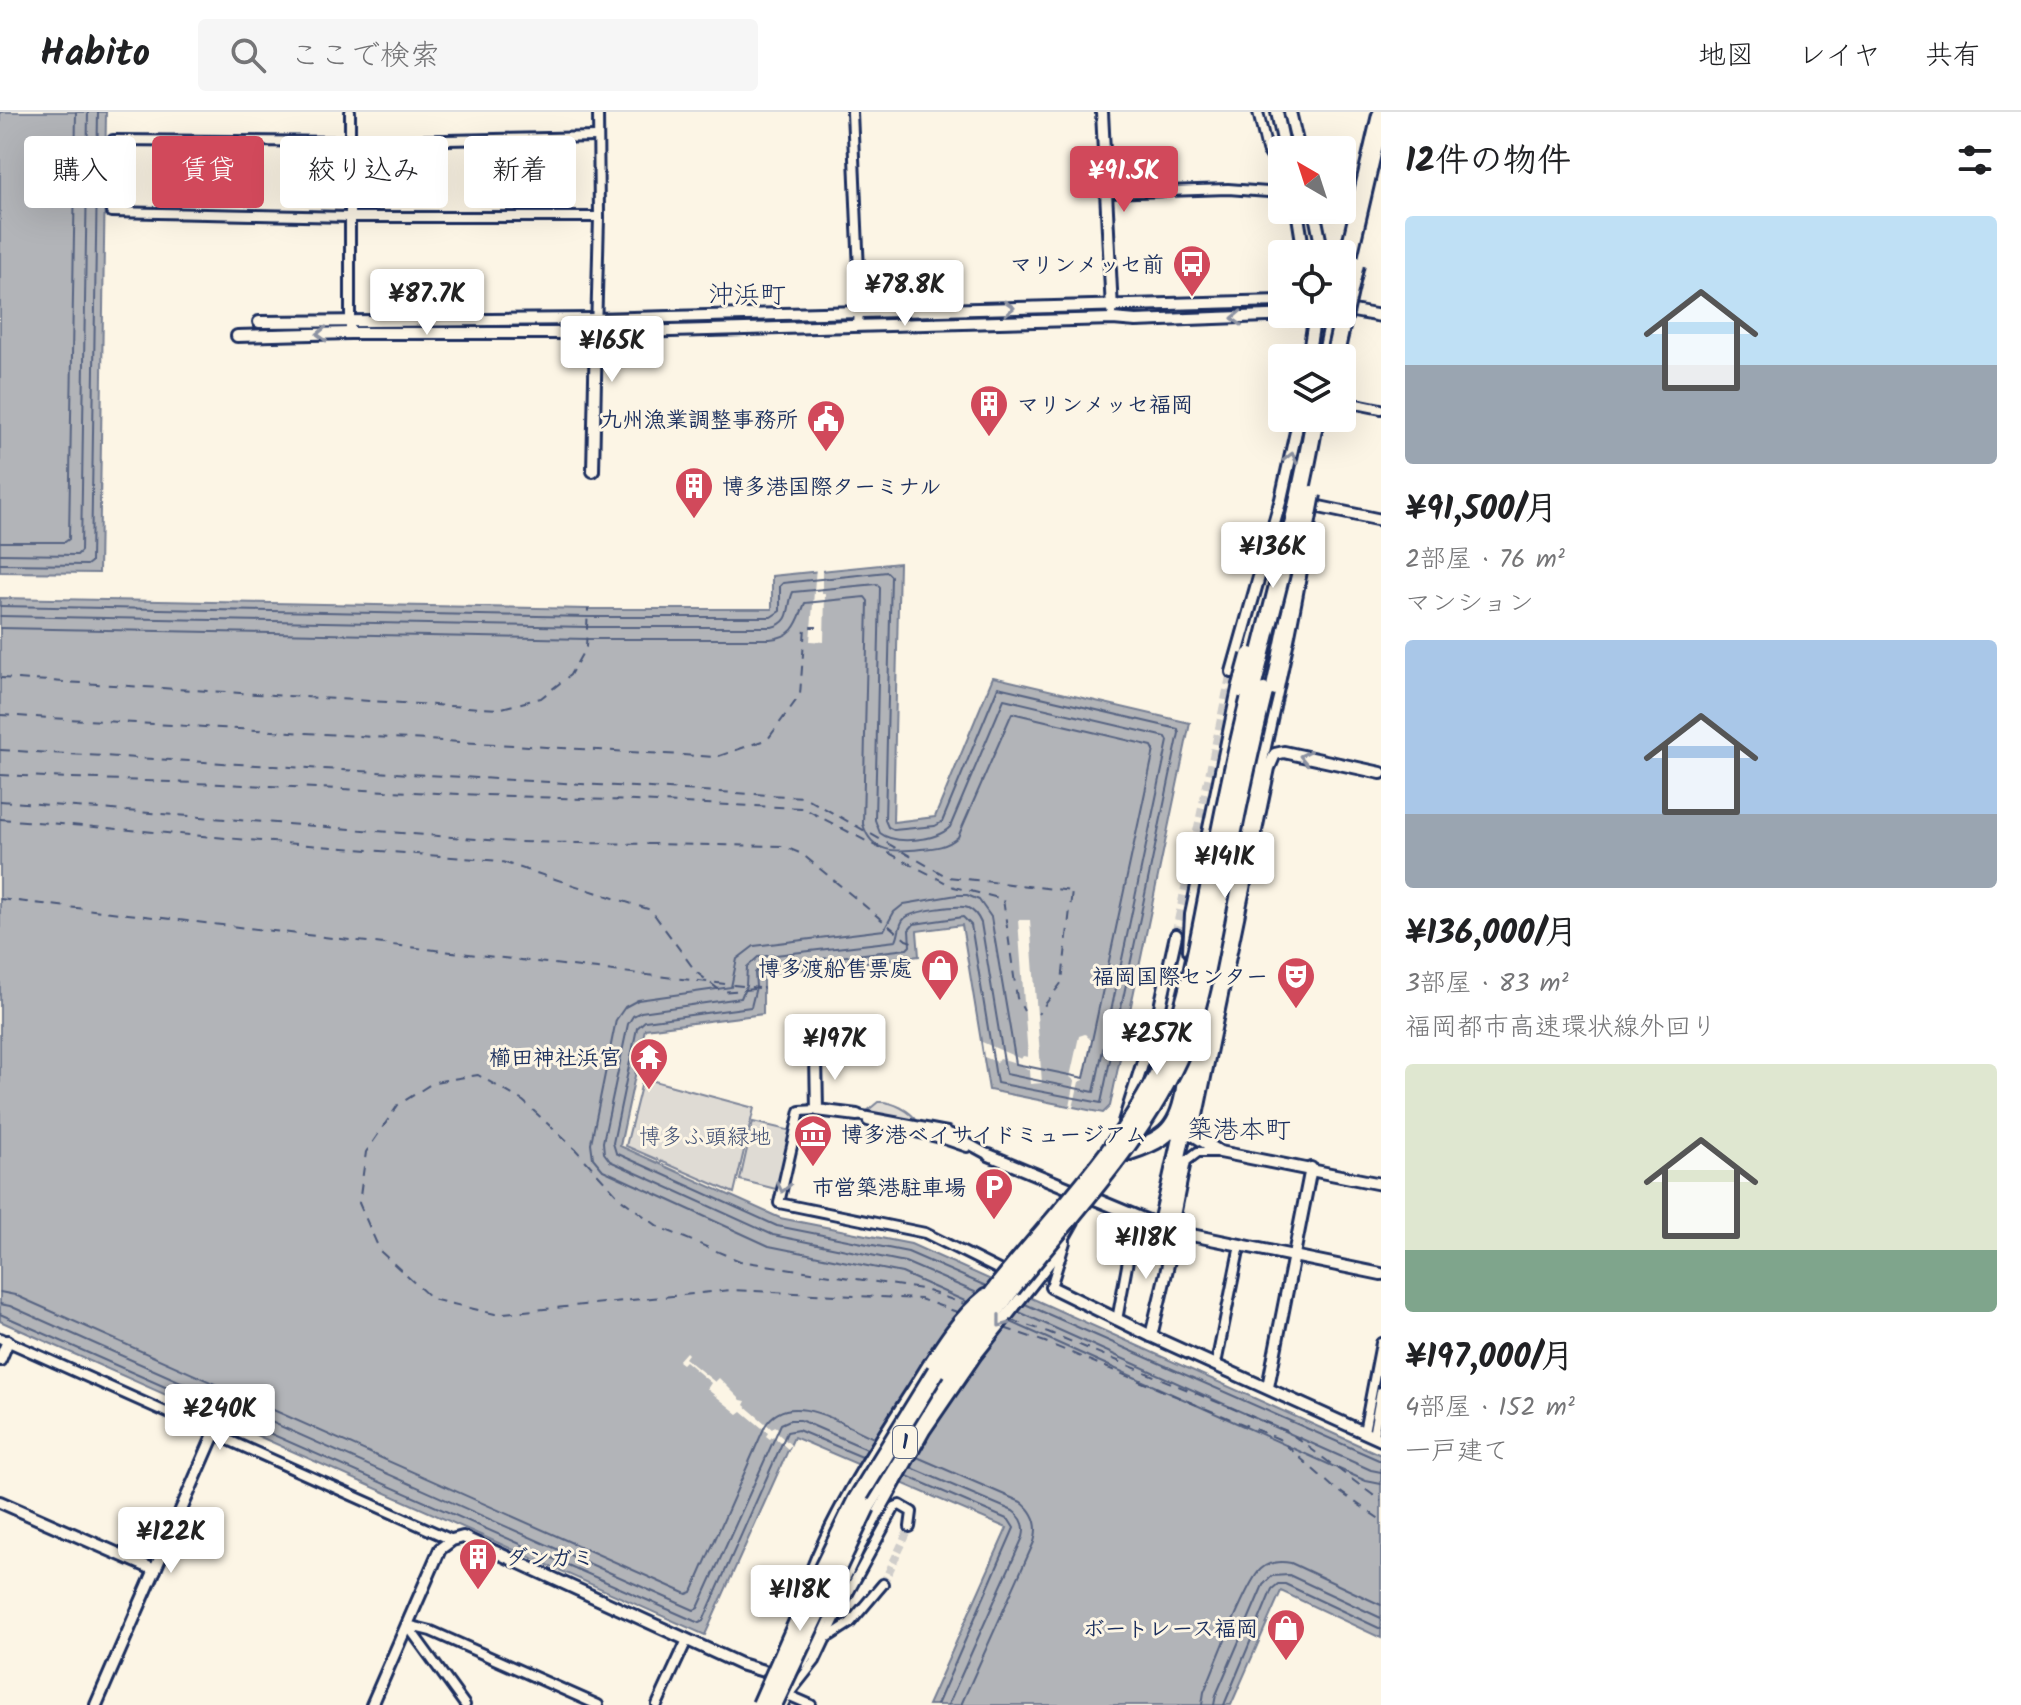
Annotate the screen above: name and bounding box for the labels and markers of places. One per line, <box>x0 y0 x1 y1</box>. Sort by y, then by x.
pin: ¥91.5K <box>1059 146 1189 214</box>
bus stop icon: マリンメッセ前 <box>1171 243 1213 298</box>
place label: マリンメッセ前 <box>1010 249 1164 284</box>
pin: ¥78.8K <box>840 260 970 328</box>
pin: ¥87.7K <box>362 269 492 337</box>
pin: ¥165K <box>556 316 668 384</box>
building icon: マリンメッセ福岡 <box>968 383 1010 438</box>
place label: マリンメッセ福岡 <box>1017 389 1193 424</box>
public building icon: 九州漁業調整事務所 <box>805 398 847 453</box>
place label: 九州漁業調整事務所 <box>600 404 798 439</box>
building icon: 博多港国際ターミナル <box>673 465 715 520</box>
place label: 博多港国際ターミナル <box>722 471 942 506</box>
pin: ¥136K <box>1217 522 1329 590</box>
pin: ¥141K <box>1169 832 1281 900</box>
shop icon: 博多渡船售票處 <box>919 947 961 1002</box>
place label: 博多渡船售票處 <box>758 953 912 988</box>
theatre icon: 福岡国際センター <box>1275 955 1317 1010</box>
place label: 福岡国際センター <box>1092 961 1268 996</box>
pin: ¥257K <box>1101 1009 1213 1077</box>
pin: ¥197K <box>779 1014 891 1082</box>
temple icon: 櫛田神社浜宮 <box>628 1036 670 1091</box>
place label: 櫛田神社浜宮 <box>489 1042 621 1077</box>
museum icon: 博多港ベイサイドミュージアム <box>792 1113 834 1168</box>
place label: 博多港ベイサイドミュージアム <box>841 1119 1147 1154</box>
parking icon: 市営築港駐車場 <box>973 1166 1015 1221</box>
place label: 市営築港駐車場 <box>812 1172 966 1207</box>
pin: ¥118K <box>1090 1213 1202 1281</box>
pin: ¥240K <box>164 1384 276 1452</box>
pin: ¥122K <box>115 1507 227 1575</box>
building icon: ダンガミ <box>457 1536 499 1591</box>
place label: ダンガミ <box>506 1542 594 1577</box>
pin: ¥118K <box>744 1565 856 1633</box>
shop icon: ボートレース福岡 <box>1265 1607 1307 1662</box>
place label: ボートレース福岡 <box>1082 1613 1258 1648</box>

